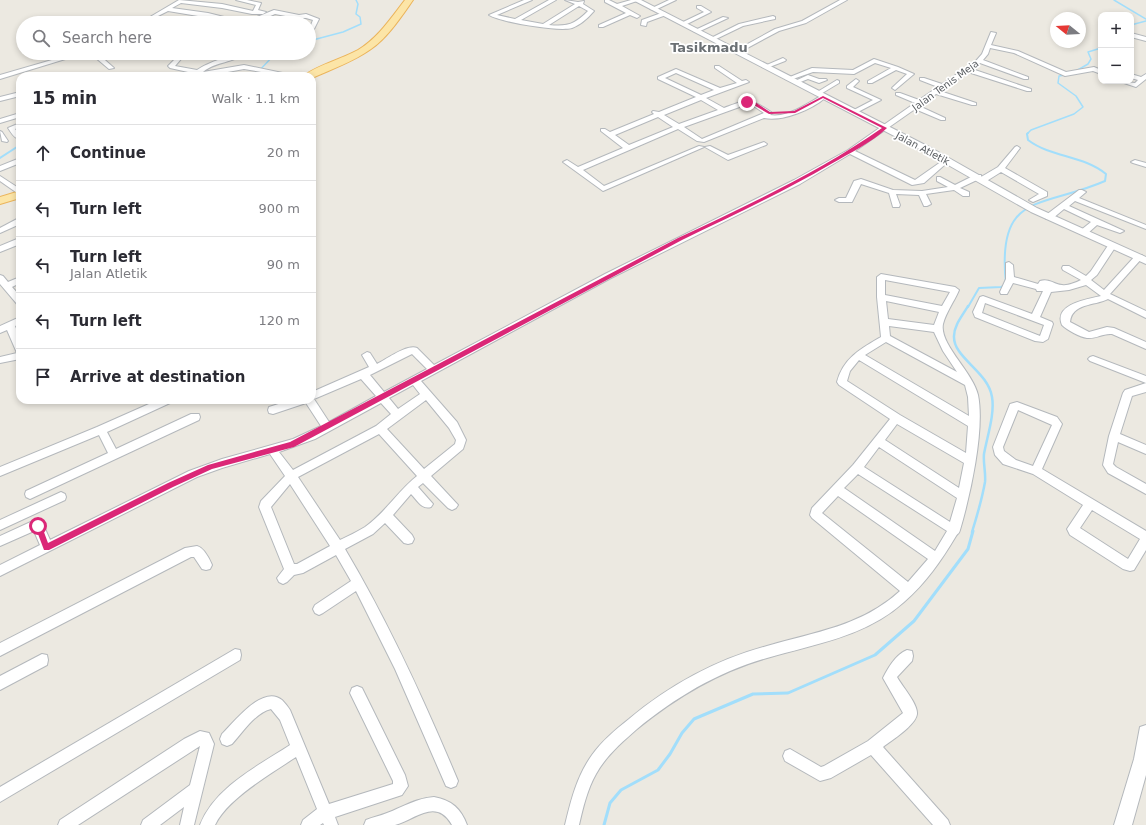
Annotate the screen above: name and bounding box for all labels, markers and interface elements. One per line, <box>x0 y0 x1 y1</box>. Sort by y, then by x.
north arrow <box>1050 12 1086 48</box>
map controls <box>1098 12 1134 84</box>
button: + <box>1098 12 1134 48</box>
search box <box>16 16 316 60</box>
icon: search <box>30 27 52 49</box>
text: Search here <box>62 29 152 47</box>
district label: Tasikmadu <box>670 40 748 55</box>
button: − <box>1098 48 1134 84</box>
street label: Jalan Tenis Meja <box>909 58 981 114</box>
text: 15 min <box>32 88 97 108</box>
text: Walk · 1.1 km <box>211 91 300 106</box>
route end <box>738 93 756 111</box>
street label: Jalan Atletik <box>893 129 952 167</box>
icon: ahead <box>32 142 54 164</box>
text: Continue <box>70 144 146 162</box>
text: 20 m <box>267 145 300 160</box>
icon: left <box>32 198 54 220</box>
text: Turn left <box>70 200 142 218</box>
text: 900 m <box>258 201 300 216</box>
text: Turn left <box>70 248 142 266</box>
icon: left <box>32 254 54 276</box>
text: 90 m <box>267 257 300 272</box>
text: Jalan Atletik <box>70 266 147 281</box>
icon: left <box>32 310 54 332</box>
text: Turn left <box>70 312 142 330</box>
text: 120 m <box>258 313 300 328</box>
icon: arrive <box>32 366 54 388</box>
text: Arrive at destination <box>70 368 245 386</box>
route start <box>29 517 47 535</box>

